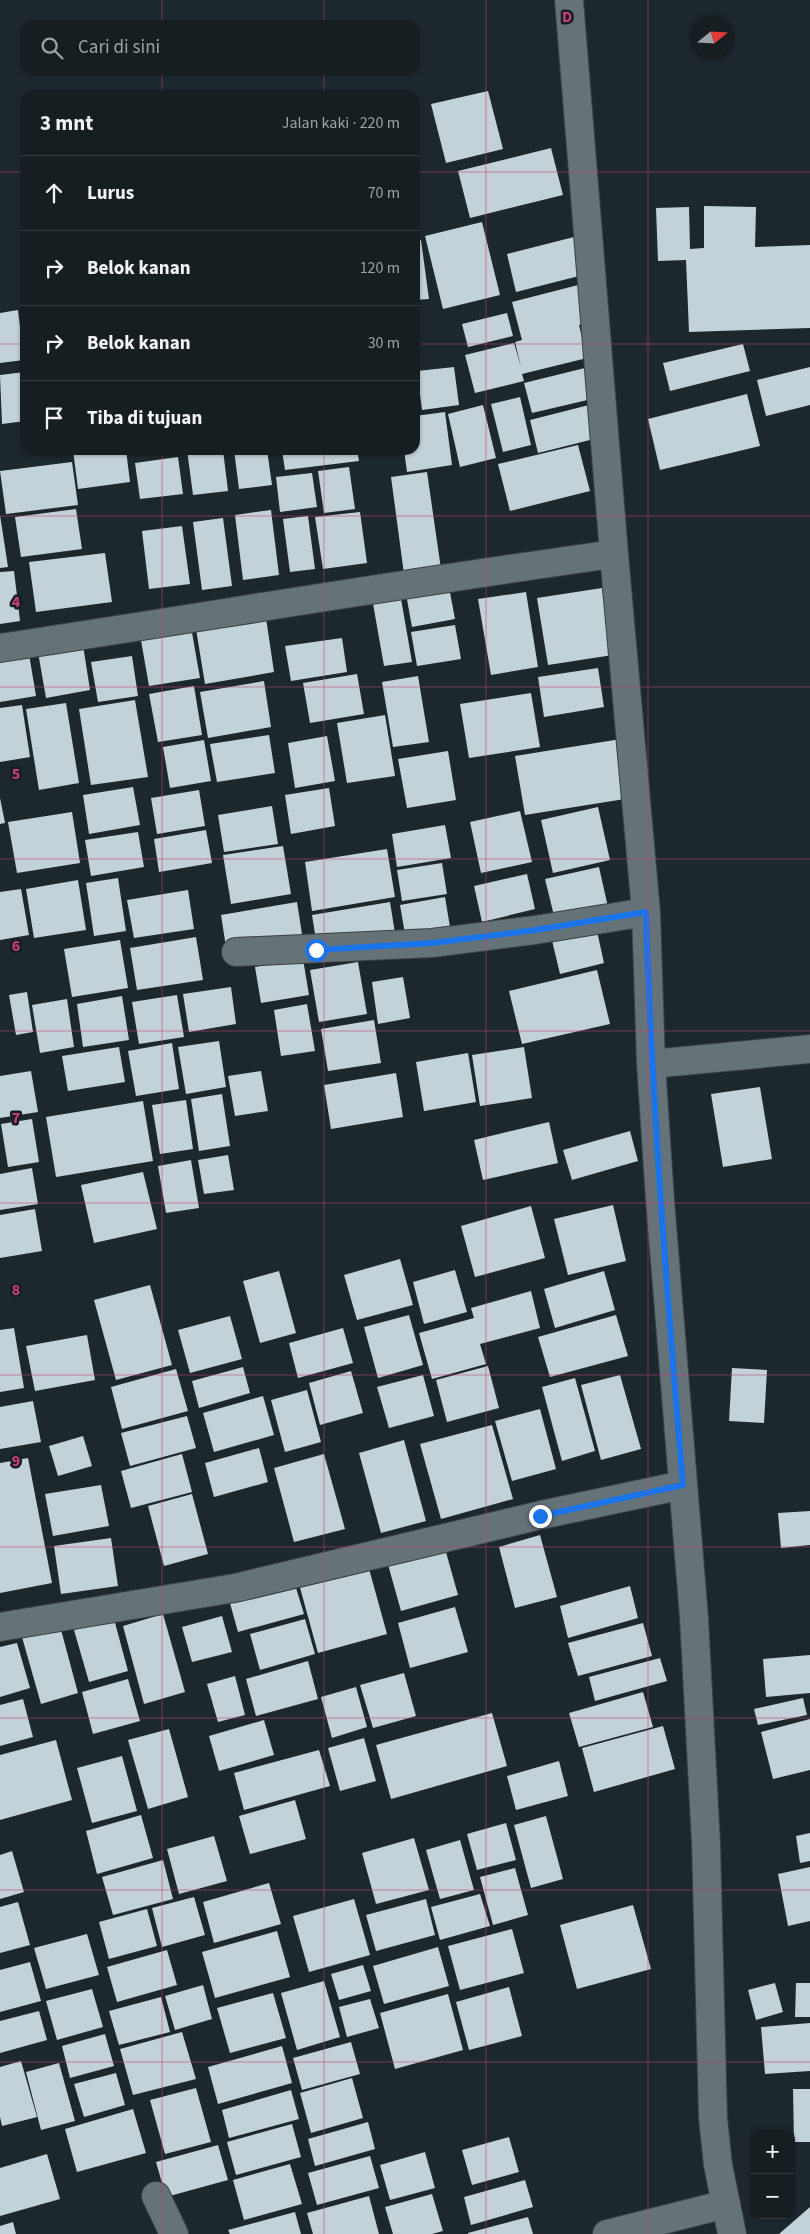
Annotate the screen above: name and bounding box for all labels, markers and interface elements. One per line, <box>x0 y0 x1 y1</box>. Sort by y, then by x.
text: D <box>562 6 572 28</box>
north arrow <box>690 15 735 60</box>
search box <box>20 20 420 75</box>
icon: search <box>38 34 66 62</box>
text: Cari di sini <box>78 34 160 61</box>
text: 3 mnt <box>40 108 93 138</box>
text: Jalan kaki · 220 m <box>282 112 400 134</box>
icon: ahead <box>40 179 68 207</box>
text: Lurus <box>87 180 134 207</box>
text: 70 m <box>368 182 400 204</box>
icon: right <box>40 254 68 282</box>
text: Belok kanan <box>87 255 191 282</box>
text: 120 m <box>360 257 400 279</box>
icon: right <box>40 329 68 357</box>
text: Belok kanan <box>87 330 191 357</box>
text: 30 m <box>368 332 400 354</box>
icon: arrive <box>40 404 68 432</box>
text: Tiba di tujuan <box>87 405 202 432</box>
text: 4 <box>12 591 21 613</box>
text: 5 <box>12 763 20 785</box>
text: 6 <box>12 935 20 957</box>
route start <box>305 939 328 962</box>
text: 7 <box>12 1107 20 1129</box>
text: 8 <box>12 1279 20 1301</box>
text: 9 <box>12 1450 20 1472</box>
route end <box>529 1505 552 1528</box>
map controls <box>750 2129 795 2219</box>
button: + <box>750 2129 795 2174</box>
button: − <box>750 2174 795 2219</box>

